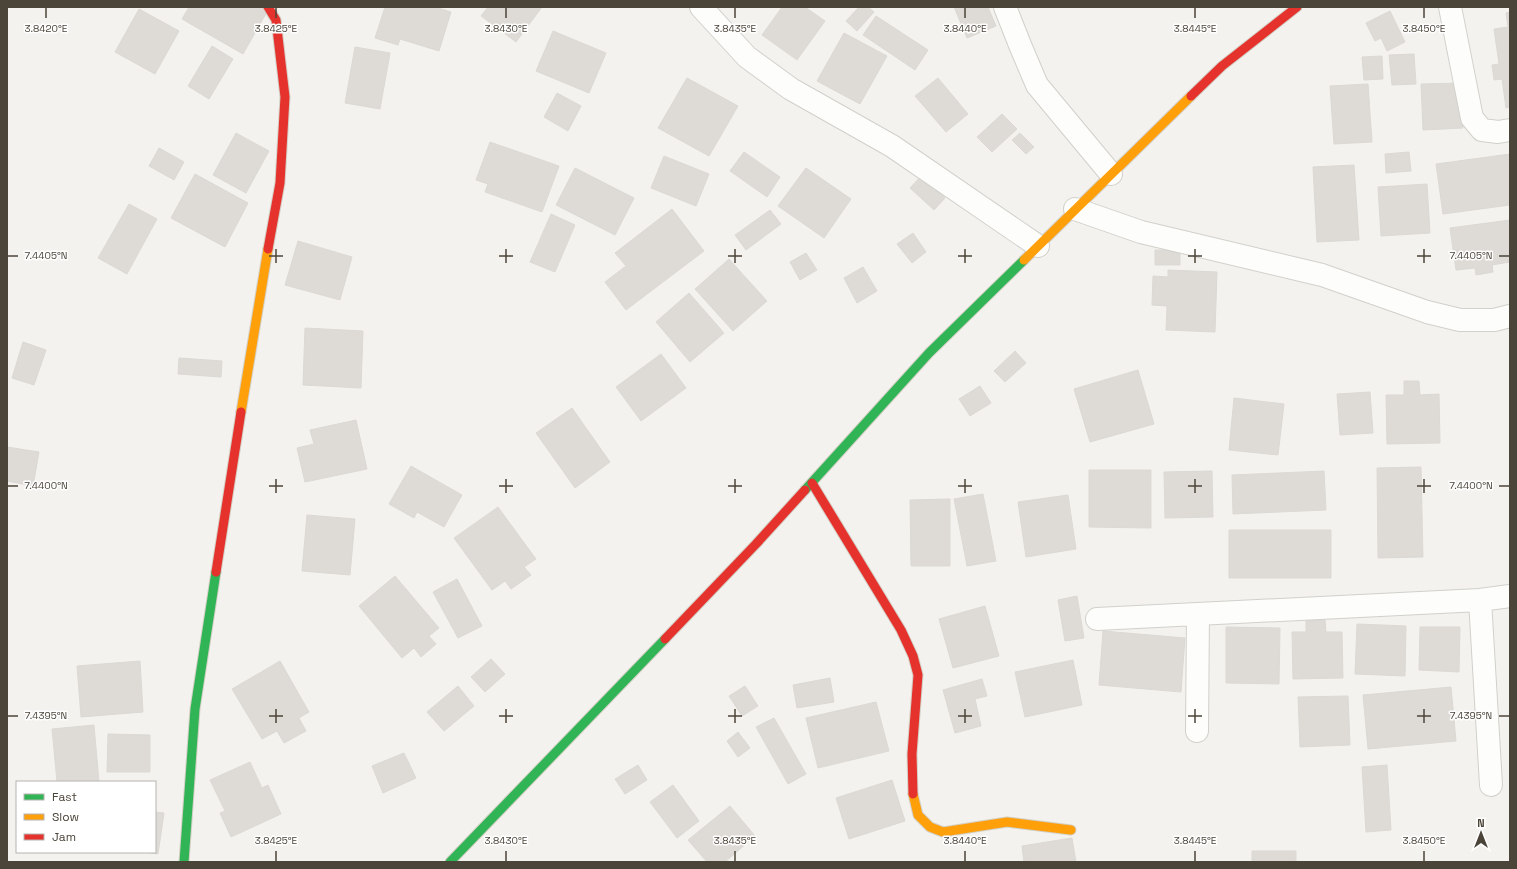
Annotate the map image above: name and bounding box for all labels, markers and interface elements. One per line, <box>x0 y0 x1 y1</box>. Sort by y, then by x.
text: 3.8420°E <box>25 22 68 35</box>
text: 3.8425°E <box>255 22 298 35</box>
text: 3.8430°E <box>485 22 528 35</box>
text: 3.8435°E <box>714 22 757 35</box>
text: 3.8440°E <box>943 22 987 35</box>
text: 3.8445°E <box>1174 22 1217 35</box>
text: 3.8450°E <box>1403 22 1446 35</box>
text: 7.4405°N <box>25 249 67 262</box>
text: 7.4405°N <box>1450 249 1492 262</box>
text: 7.4400°N <box>24 479 68 492</box>
text: 7.4400°N <box>1449 479 1493 492</box>
text: 7.4395°N <box>25 709 67 722</box>
text: 7.4395°N <box>1450 709 1492 722</box>
legend <box>16 781 156 853</box>
text: Fast <box>52 789 77 805</box>
text: Slow <box>52 809 79 825</box>
north arrow <box>1461 813 1501 853</box>
text: N <box>1477 816 1485 830</box>
text: Jam <box>52 829 76 845</box>
text: 3.8425°E <box>255 834 298 847</box>
text: 3.8430°E <box>485 834 528 847</box>
text: 3.8435°E <box>714 834 757 847</box>
text: 3.8440°E <box>943 834 987 847</box>
text: 3.8445°E <box>1174 834 1217 847</box>
text: 3.8450°E <box>1403 834 1446 847</box>

